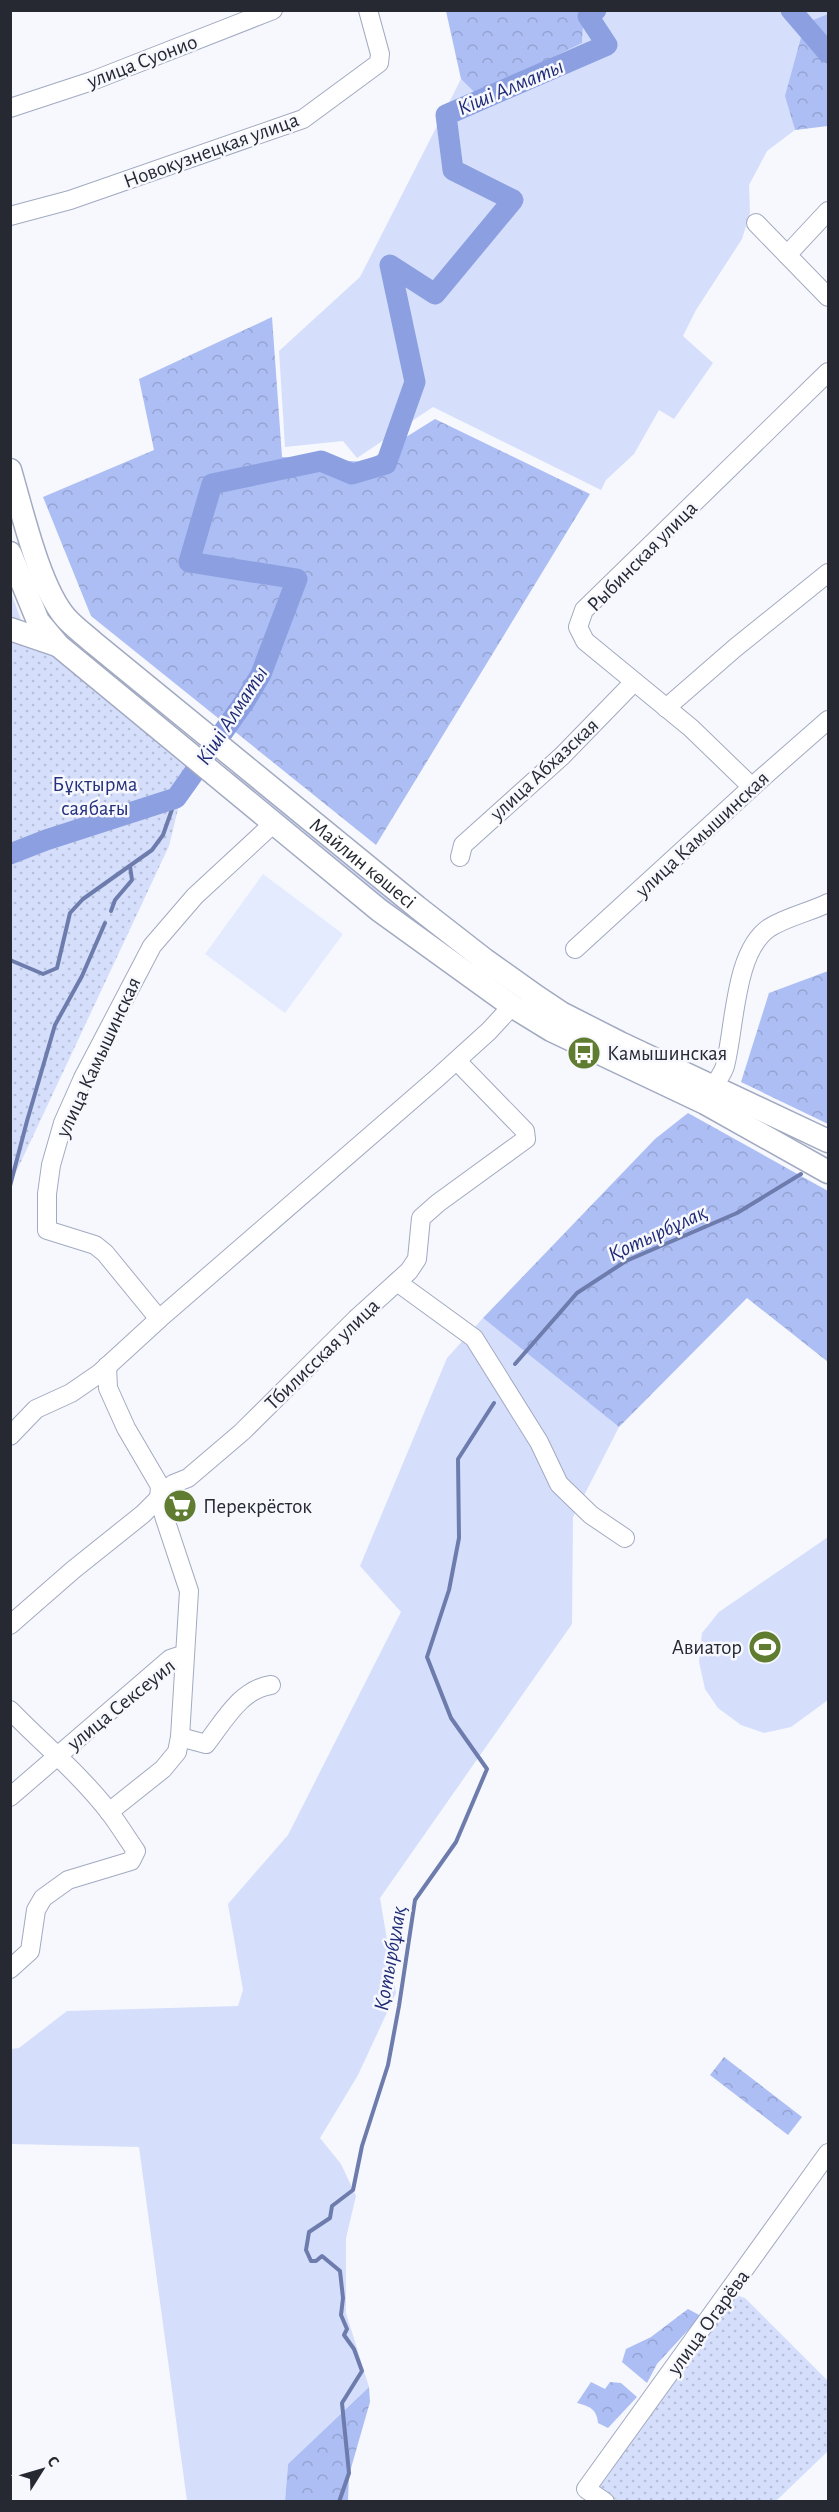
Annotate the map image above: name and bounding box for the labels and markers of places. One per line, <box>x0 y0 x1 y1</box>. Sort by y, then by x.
bus stop icon: Камышинская <box>566 1035 602 1071</box>
place label: Камышинская <box>607 1043 727 1064</box>
supermarket icon: Перекрёсток <box>162 1488 198 1524</box>
place label: Перекрёсток <box>203 1496 312 1517</box>
sports icon: Авиатор <box>747 1629 783 1665</box>
place label: Авиатор <box>672 1637 742 1658</box>

